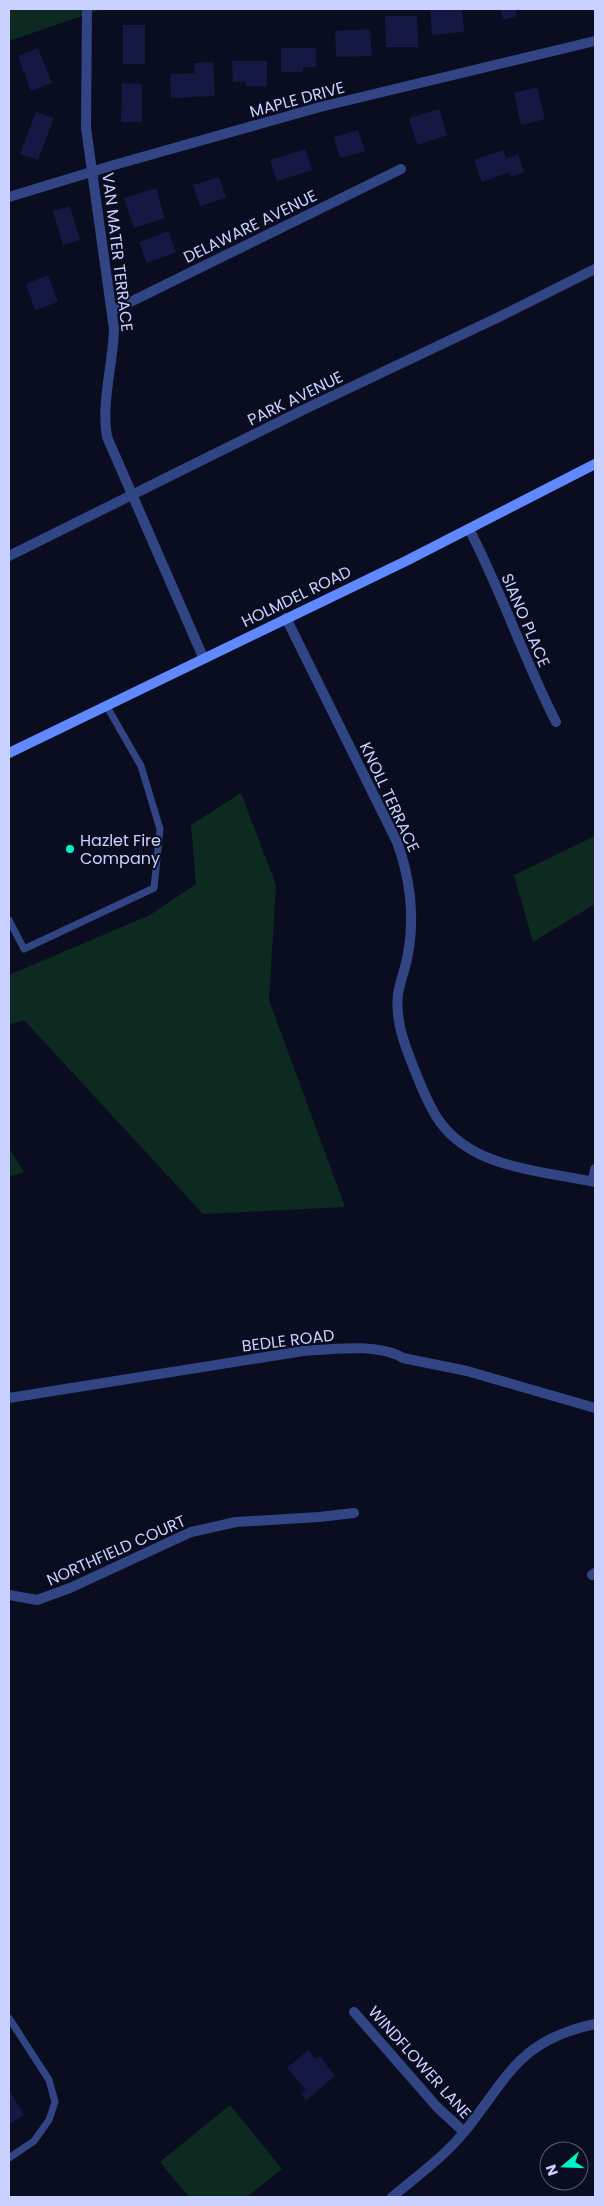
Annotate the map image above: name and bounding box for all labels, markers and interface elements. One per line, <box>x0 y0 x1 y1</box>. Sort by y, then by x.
street label: MAPLE DRIVE <box>247 76 347 123</box>
street label: VAN MATER TERRACE <box>96 171 139 333</box>
street label: DELAWARE AVENUE <box>180 184 321 269</box>
street label: PARK AVENUE <box>244 365 347 432</box>
street label: HOLMDEL ROAD <box>237 560 355 633</box>
street label: SIANO PLACE <box>495 570 556 671</box>
street label: KNOLL TERRACE <box>354 738 425 856</box>
place label: Hazlet Fire Company <box>80 829 161 870</box>
marker: Hazlet Fire Company <box>64 843 76 855</box>
street label: BEDLE ROAD <box>240 1323 336 1358</box>
street label: NORTHFIELD COURT <box>43 1509 190 1591</box>
street label: WINDFLOWER LANE <box>363 2001 477 2124</box>
north arrow <box>539 2141 589 2191</box>
text: N <box>541 2162 563 2178</box>

